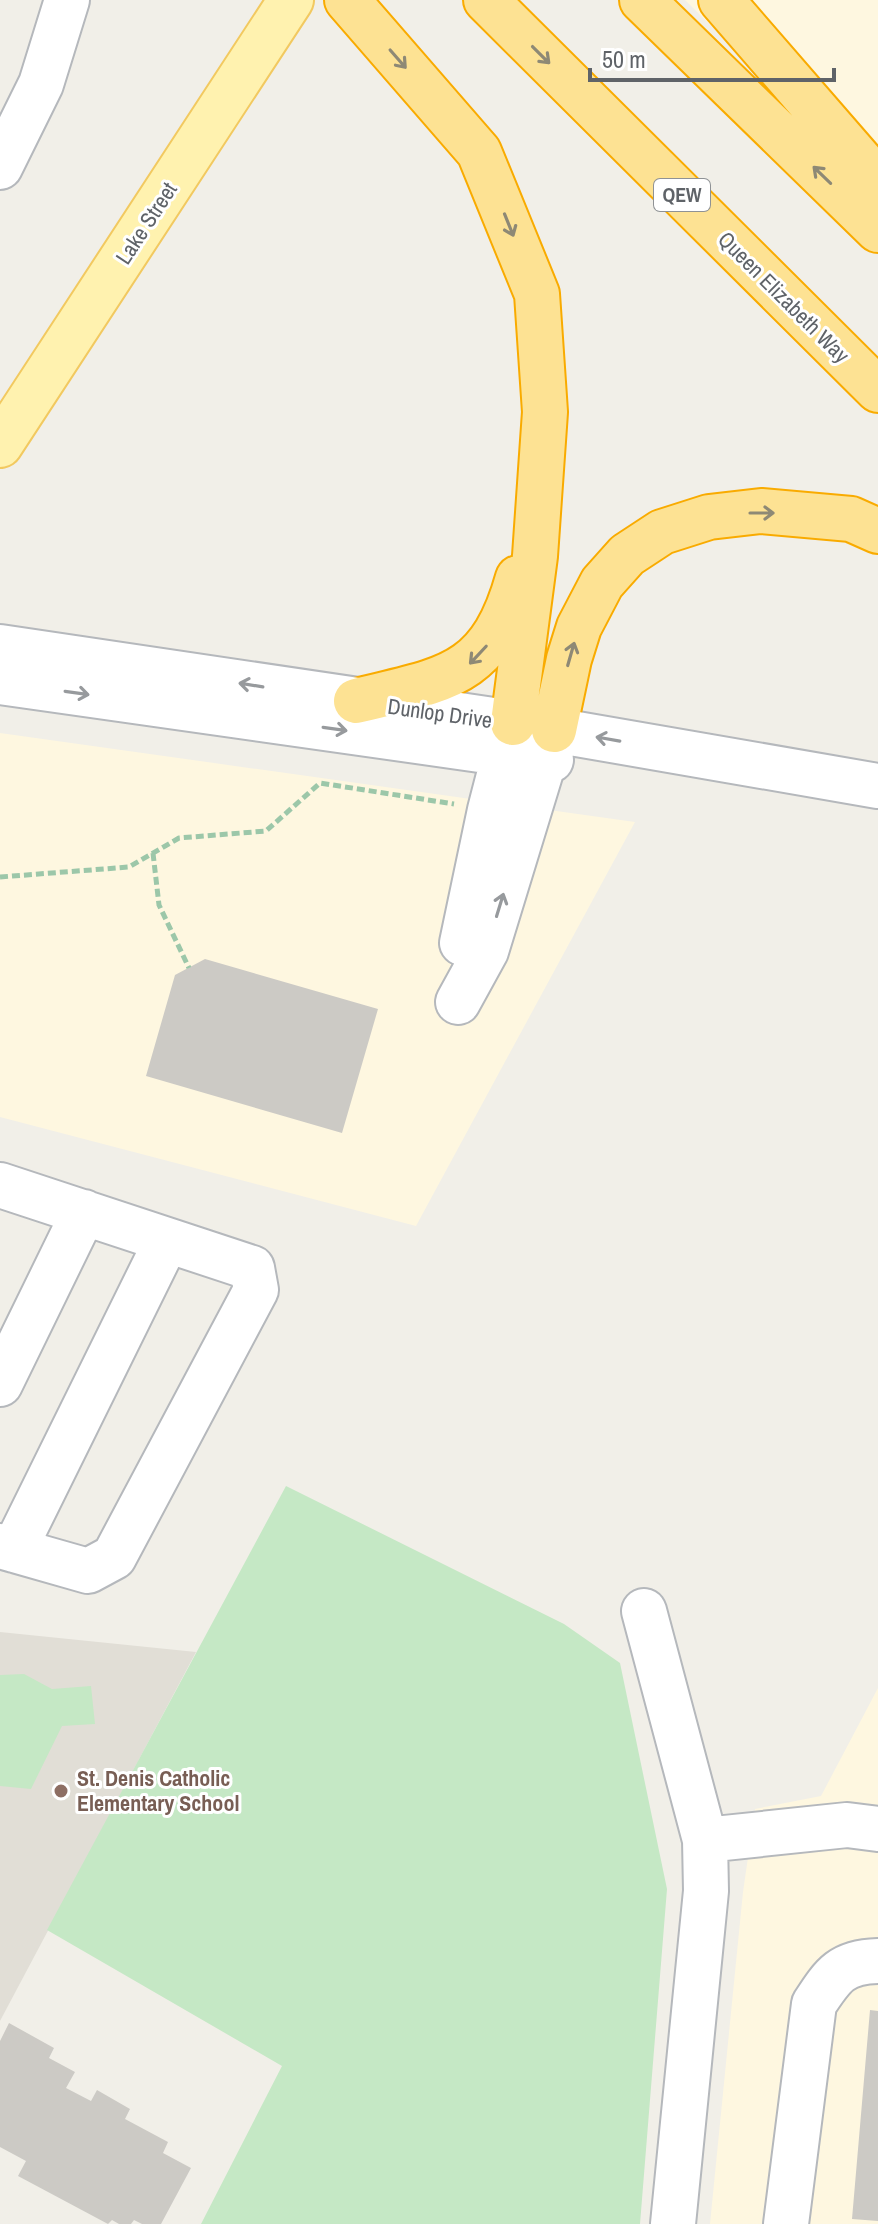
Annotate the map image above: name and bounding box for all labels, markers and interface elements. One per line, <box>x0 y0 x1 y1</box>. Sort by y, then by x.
scale bar <box>590 32 834 82</box>
text: 50 m <box>602 43 646 75</box>
one-way arrow <box>532 45 551 65</box>
one-way arrow <box>389 48 407 69</box>
one-way arrow <box>812 166 832 185</box>
street label: Lake Street <box>108 176 184 270</box>
road number: QEW <box>654 179 710 211</box>
one-way arrow <box>502 212 517 237</box>
street label: Queen Elizabeth Way <box>712 225 856 369</box>
one-way arrow <box>748 505 775 521</box>
one-way arrow <box>564 642 579 668</box>
one-way arrow <box>468 645 487 665</box>
one-way arrow <box>239 677 264 692</box>
one-way arrow <box>64 686 89 701</box>
street label: Dunlop Drive <box>386 691 494 735</box>
one-way arrow <box>322 722 347 737</box>
one-way arrow <box>596 731 621 746</box>
one-way arrow <box>494 893 508 918</box>
place label: St. Denis Catholic Elementary School <box>77 1763 239 1818</box>
marker: St. Denis Catholic Elementary School <box>52 1782 70 1800</box>

